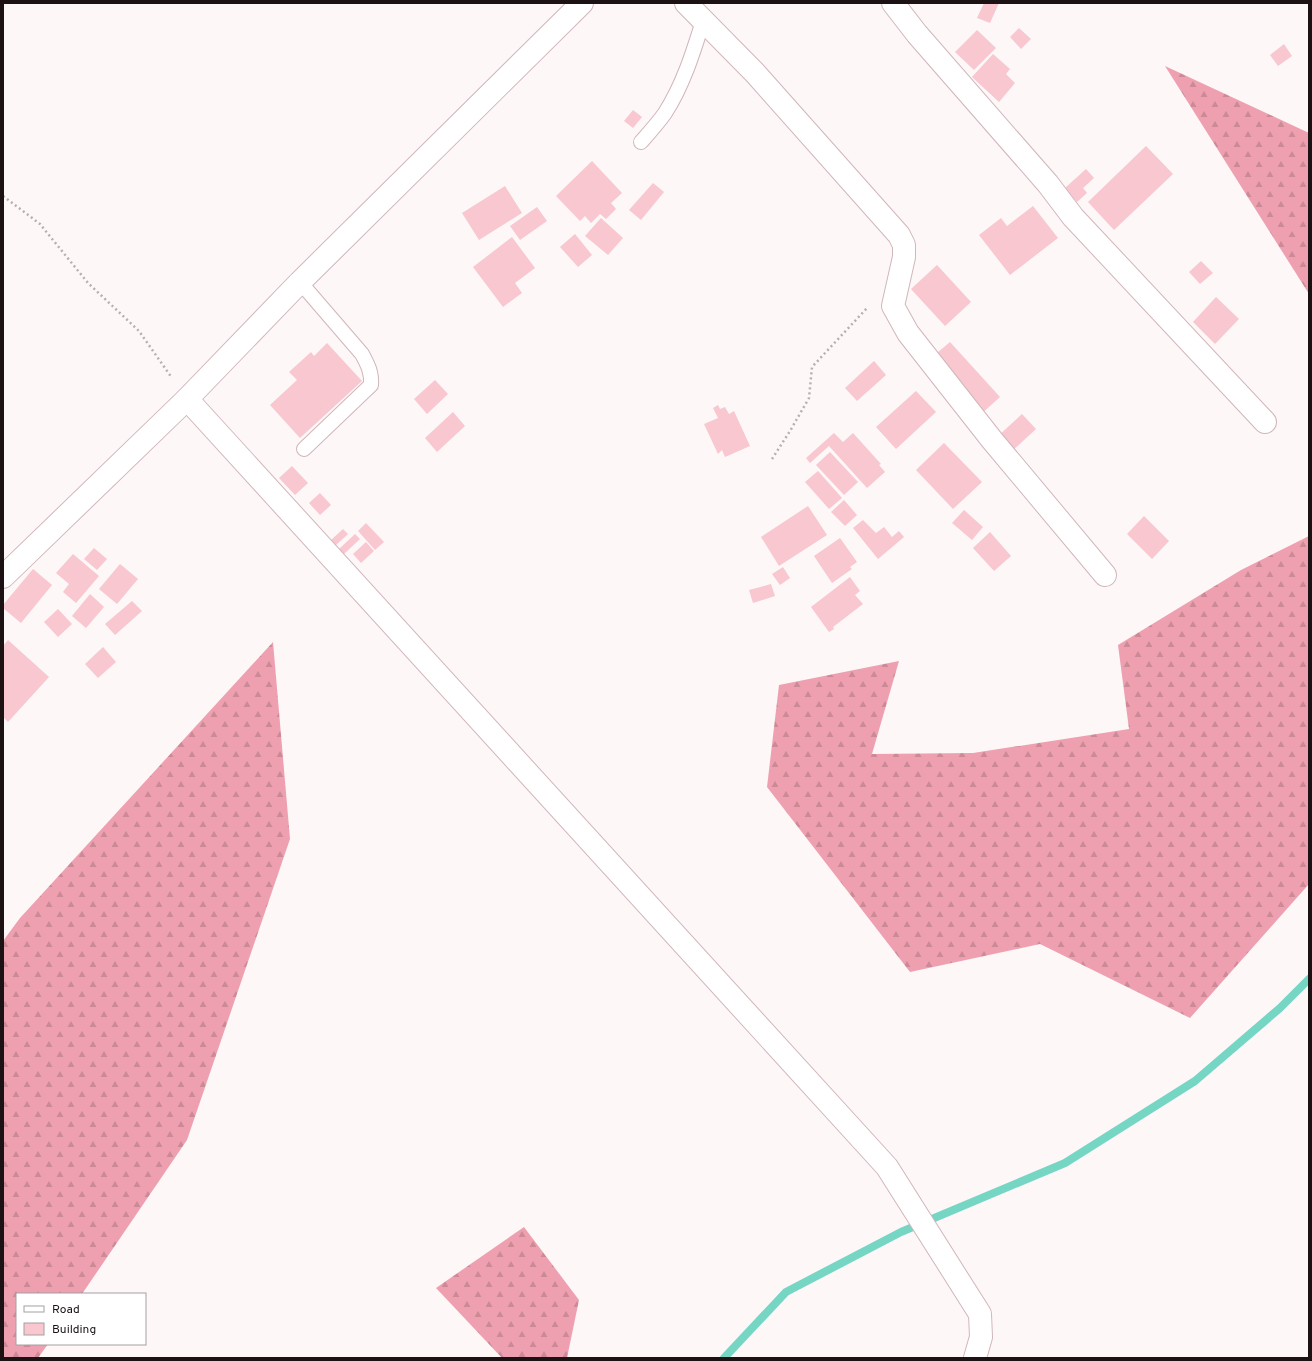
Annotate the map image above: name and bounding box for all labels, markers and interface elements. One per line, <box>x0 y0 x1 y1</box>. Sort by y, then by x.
legend <box>16 1293 146 1345</box>
text: Road <box>52 1302 80 1318</box>
text: Building <box>52 1322 96 1338</box>

